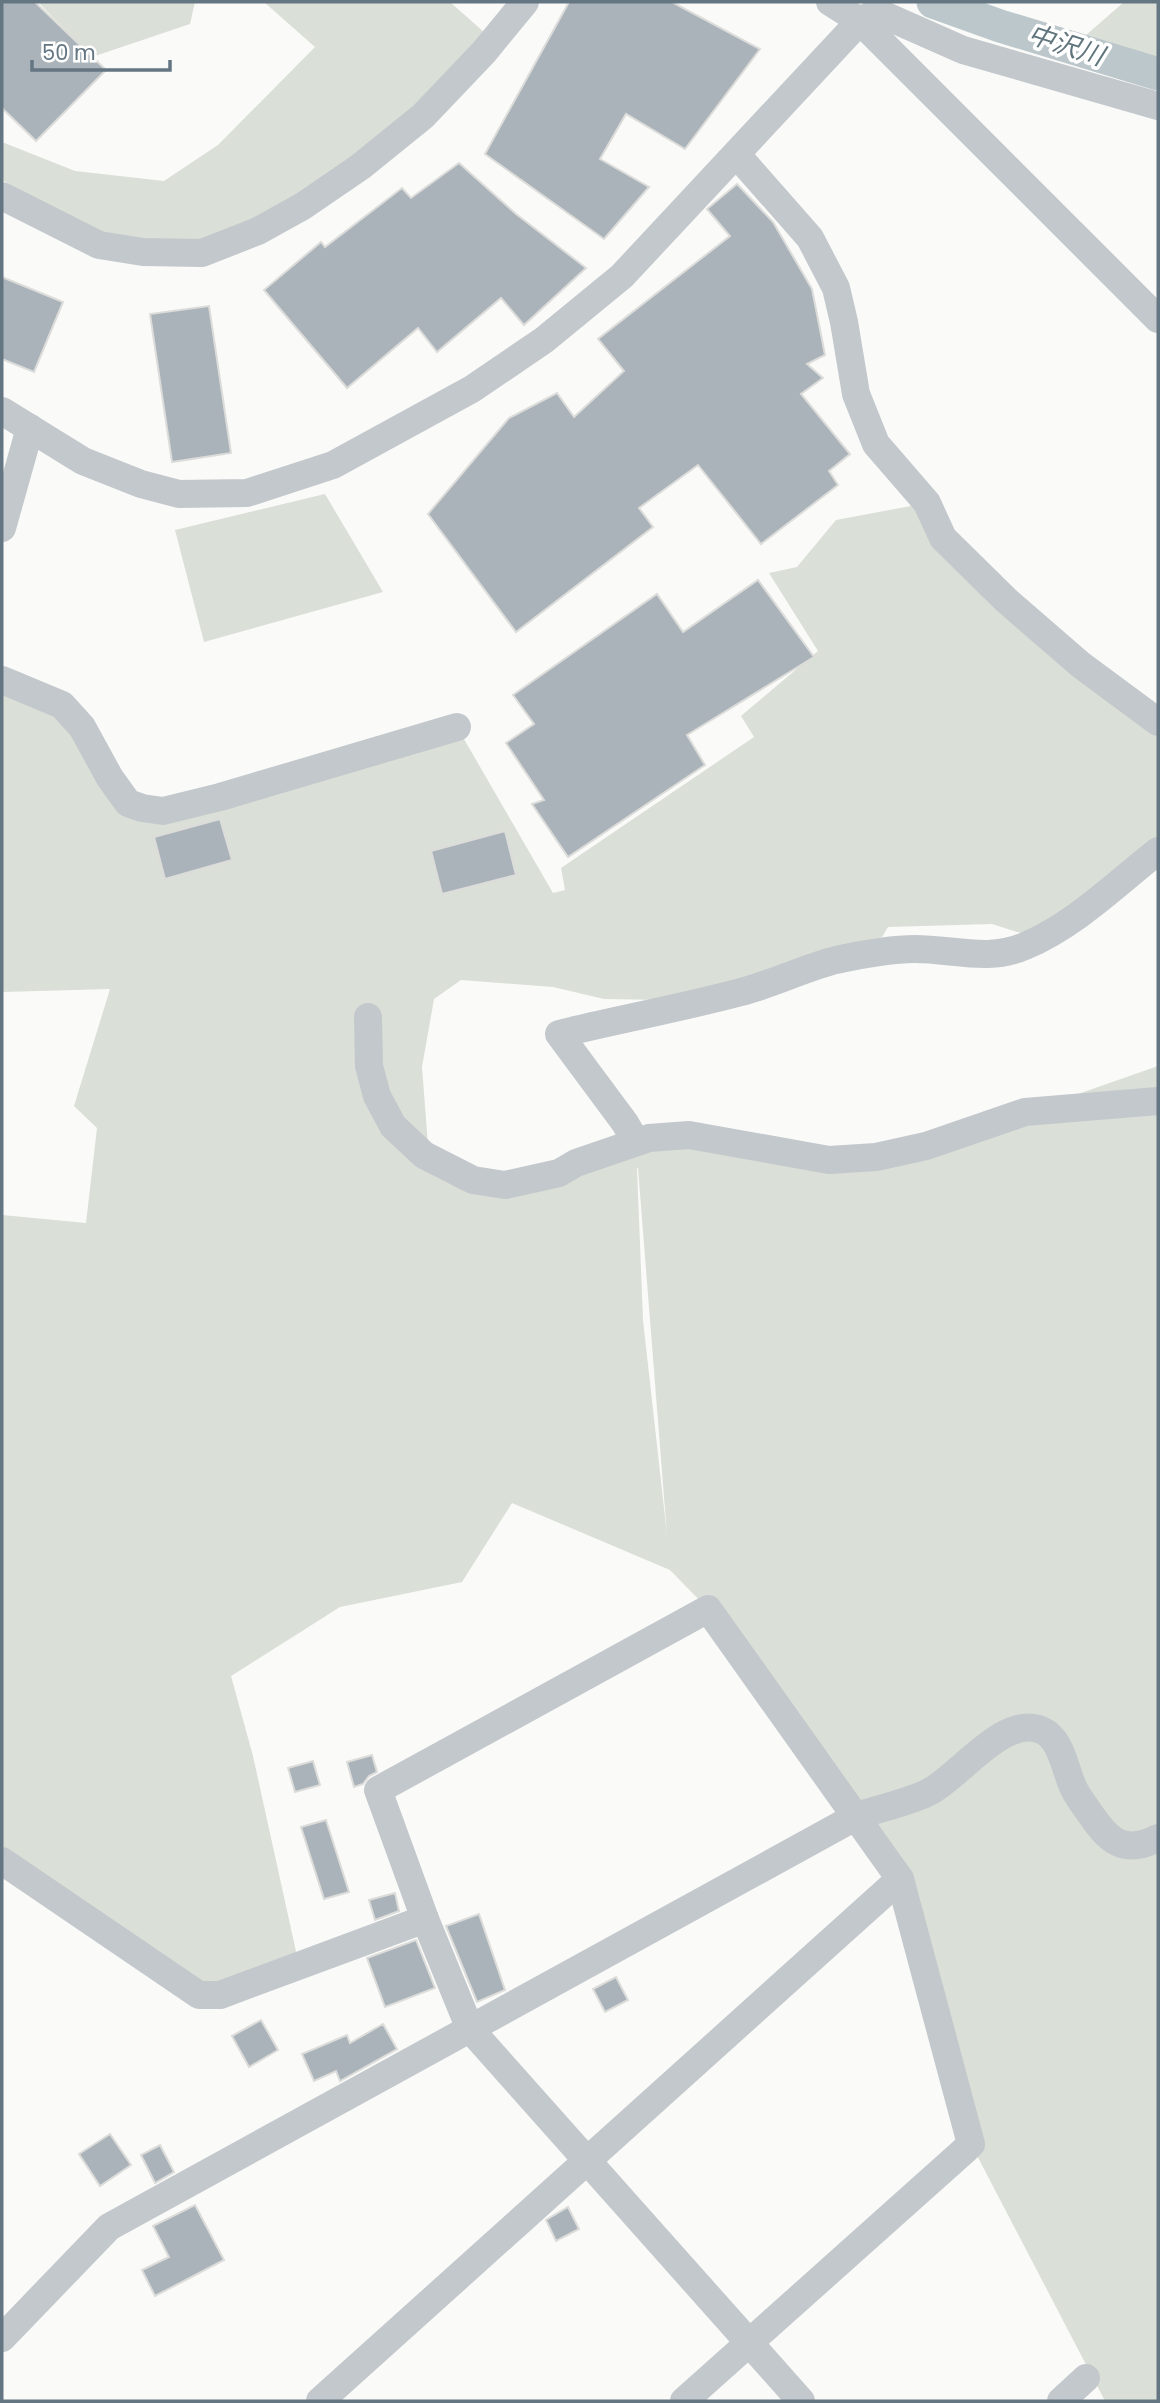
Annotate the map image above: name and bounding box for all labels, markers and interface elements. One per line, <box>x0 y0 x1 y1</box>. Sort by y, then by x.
water label: 中沢川 <box>1023 16 1111 75</box>
scale bar <box>32 28 170 72</box>
text: 50 m <box>42 38 96 67</box>

